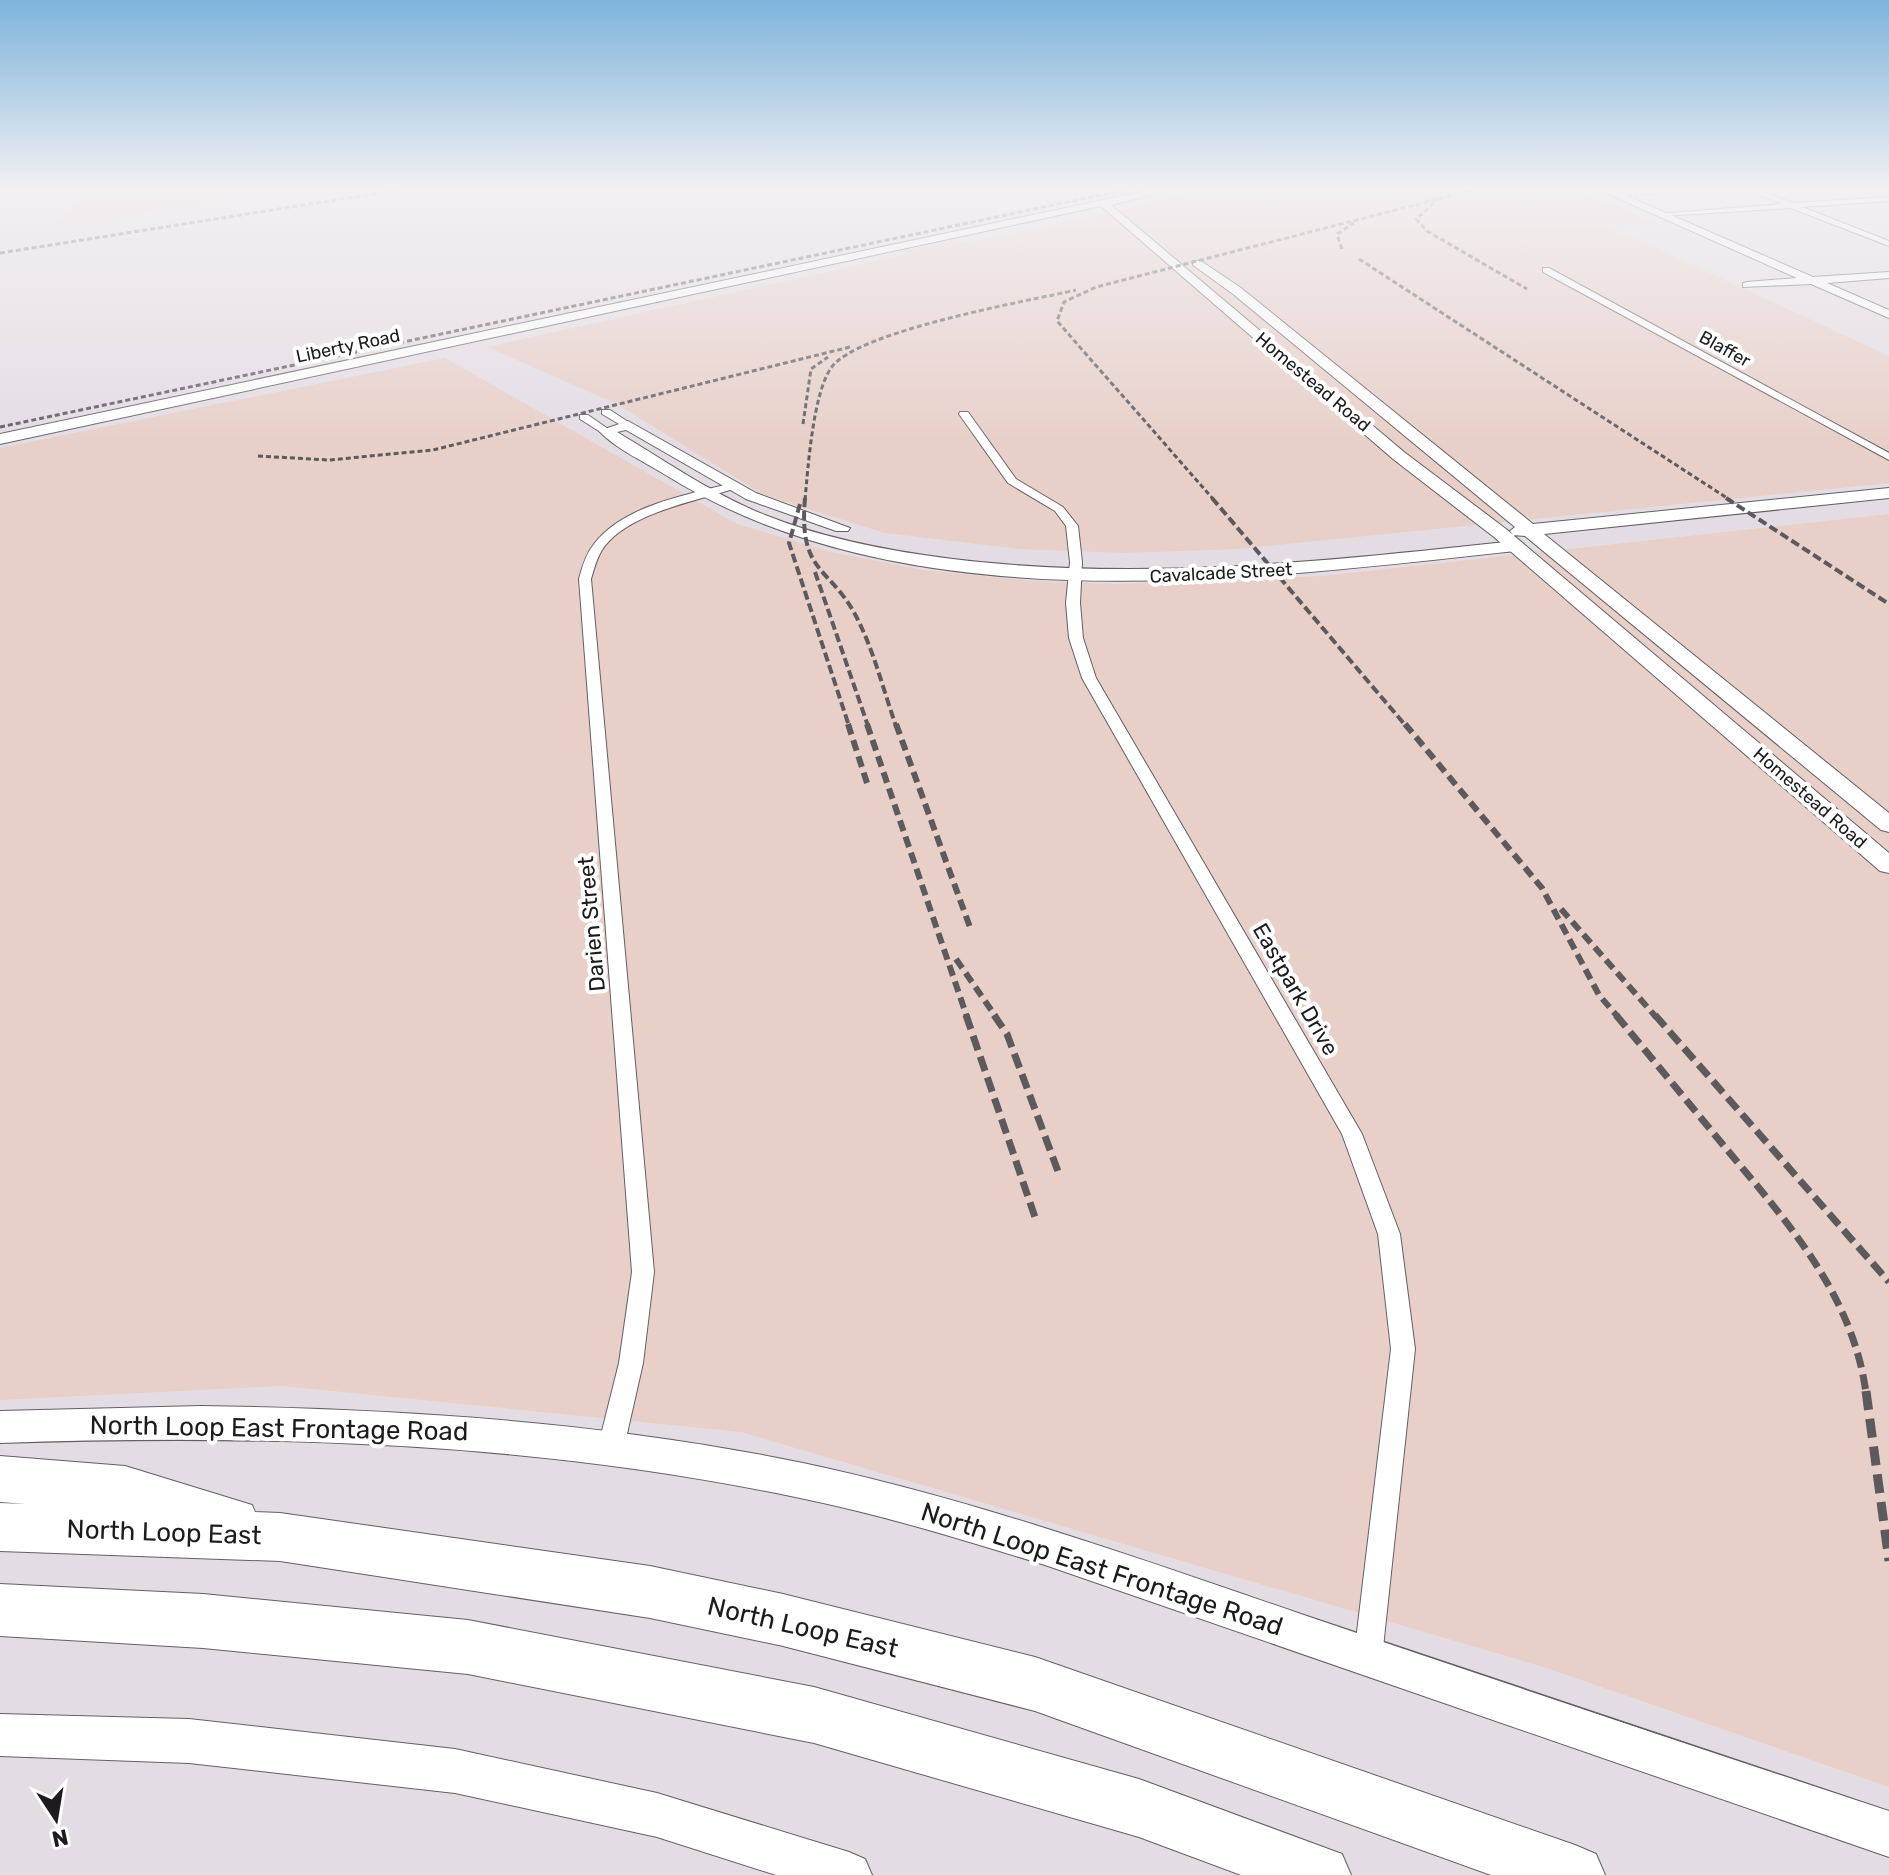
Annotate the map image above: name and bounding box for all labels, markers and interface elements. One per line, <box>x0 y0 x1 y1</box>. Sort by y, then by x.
street label: Liberty Road <box>294 324 402 368</box>
street label: Blaffer <box>1695 326 1755 372</box>
street label: Homestead Road <box>1251 328 1375 436</box>
street label: Cavalcade Street <box>1149 558 1293 588</box>
street label: Homestead Road <box>1749 743 1871 853</box>
street label: Darien Street <box>572 855 611 993</box>
street label: Eastpark Drive <box>1247 918 1344 1060</box>
street label: North Loop East Frontage Road <box>89 1410 469 1447</box>
street label: North Loop East Frontage Road <box>917 1496 1287 1643</box>
street label: North Loop East <box>66 1514 262 1551</box>
street label: North Loop East <box>704 1590 901 1665</box>
north arrow <box>16 1779 96 1859</box>
text: N <box>50 1823 71 1853</box>

